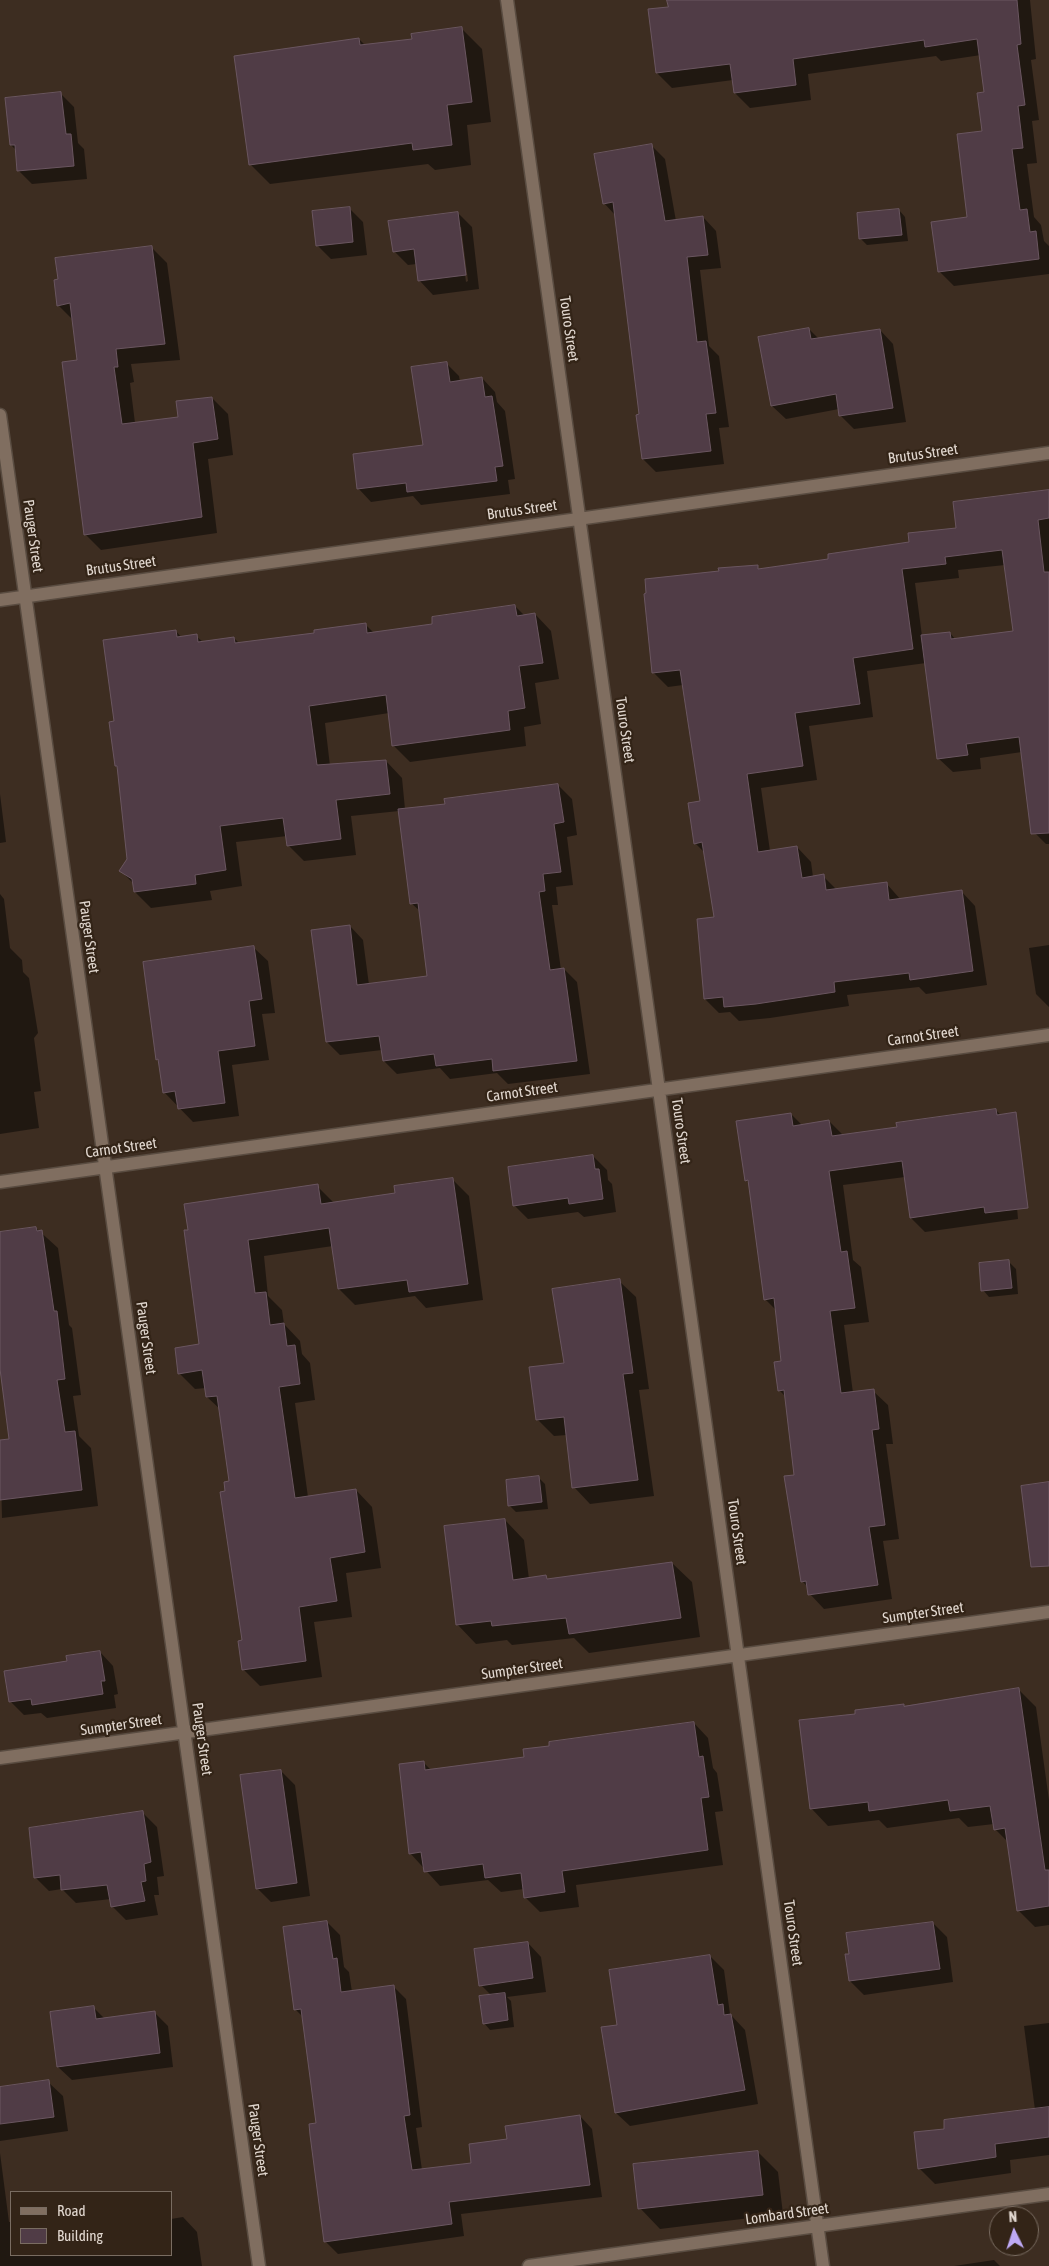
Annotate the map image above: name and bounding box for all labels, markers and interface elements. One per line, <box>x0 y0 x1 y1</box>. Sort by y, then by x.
street label: Touro Street <box>555 295 583 363</box>
street label: Brutus Street <box>887 440 959 468</box>
street label: Brutus Street <box>486 496 558 524</box>
street label: Pauger Street <box>19 498 47 574</box>
street label: Brutus Street <box>85 552 157 580</box>
street label: Touro Street <box>611 696 639 764</box>
street label: Pauger Street <box>75 899 103 975</box>
street label: Carnot Street <box>886 1022 960 1050</box>
street label: Carnot Street <box>485 1078 559 1106</box>
street label: Touro Street <box>667 1097 695 1165</box>
street label: Carnot Street <box>84 1134 158 1162</box>
street label: Pauger Street <box>132 1300 160 1376</box>
street label: Touro Street <box>723 1498 751 1566</box>
street label: Sumpter Street <box>881 1598 965 1628</box>
street label: Sumpter Street <box>480 1654 564 1684</box>
street label: Pauger Street <box>188 1701 216 1777</box>
street label: Sumpter Street <box>79 1710 163 1740</box>
street label: Touro Street <box>779 1899 807 1967</box>
street label: Pauger Street <box>244 2102 272 2178</box>
legend <box>10 2191 172 2256</box>
street label: Lombard Street <box>744 2199 830 2229</box>
text: Road <box>57 2202 86 2219</box>
north arrow <box>989 2206 1039 2256</box>
text: N <box>1008 2209 1018 2225</box>
text: Building <box>57 2227 103 2244</box>

